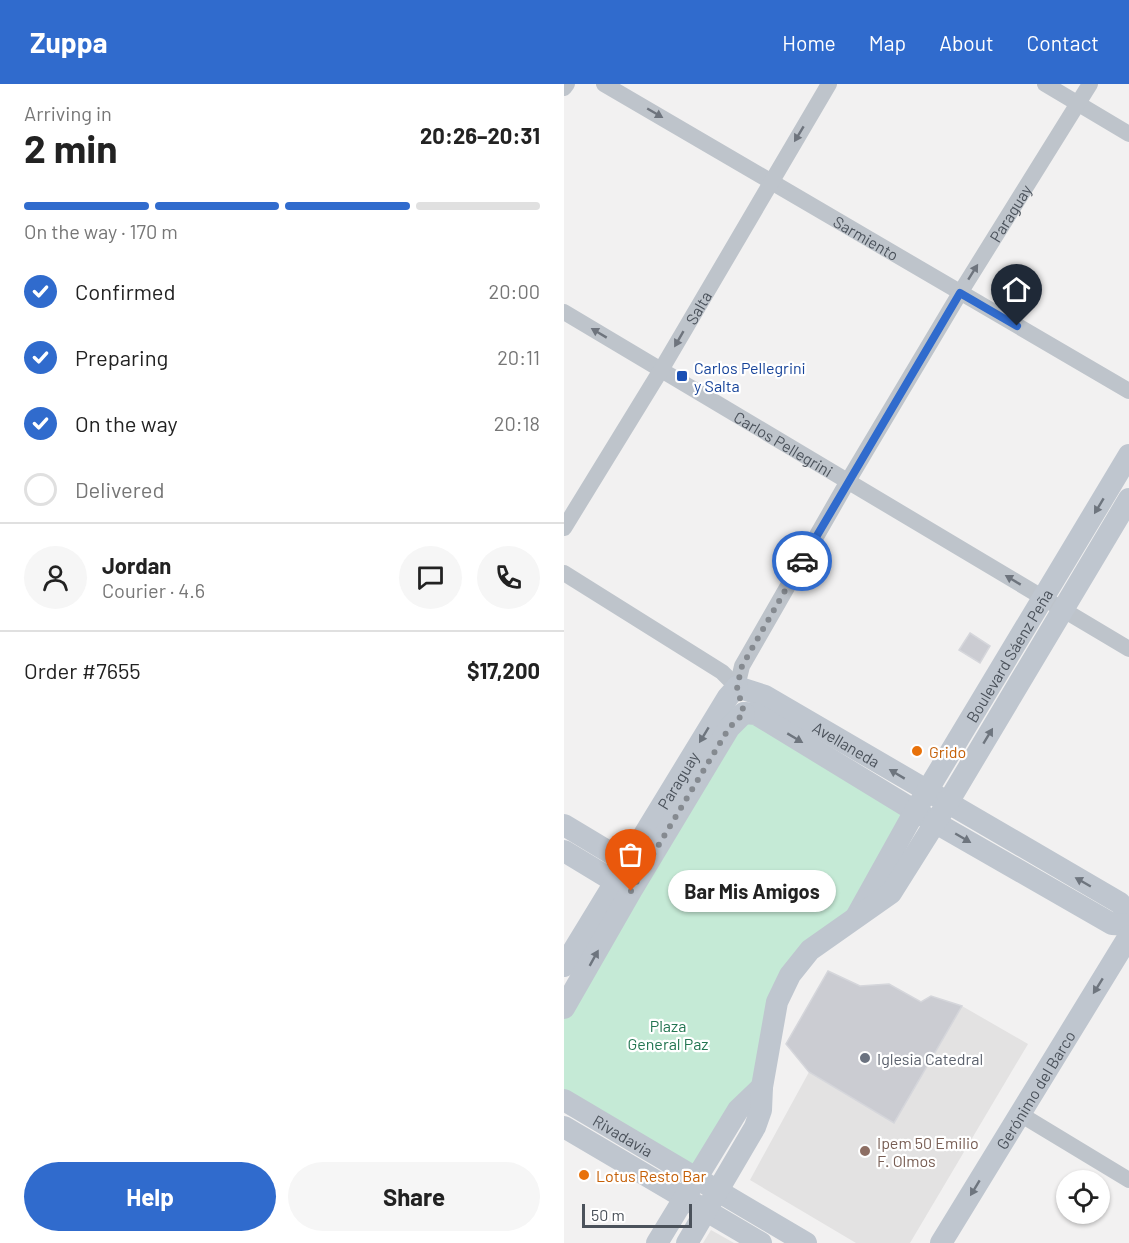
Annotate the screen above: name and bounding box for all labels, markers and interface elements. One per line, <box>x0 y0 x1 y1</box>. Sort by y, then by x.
text: Zuppa <box>30 25 107 59</box>
text: Home <box>782 30 836 55</box>
text: Map <box>869 30 906 55</box>
text: About <box>939 30 994 55</box>
text: Contact <box>1027 30 1099 55</box>
text: Arriving in <box>24 101 112 125</box>
one-way arrow <box>647 108 663 119</box>
text: 20:26–20:31 <box>420 122 540 148</box>
text: 2 min <box>24 124 117 171</box>
one-way arrow <box>793 126 804 142</box>
street label: Paraguay <box>985 180 1035 245</box>
street label: Sarmiento <box>830 211 902 264</box>
text: On the way · 170 m <box>24 219 178 243</box>
one-way arrow <box>968 264 979 280</box>
pin <box>991 264 1042 326</box>
icon: home <box>1000 273 1033 306</box>
icon: check <box>24 275 57 308</box>
text: Confirmed <box>75 278 175 304</box>
text: 20:00 <box>489 279 540 303</box>
street label: Salta <box>681 287 715 327</box>
one-way arrow <box>591 327 607 338</box>
one-way arrow <box>674 331 685 347</box>
icon: check <box>24 341 57 374</box>
text: Preparing <box>75 344 168 370</box>
text: 20:11 <box>497 345 540 369</box>
place label: Carlos Pellegrini y Salta <box>694 358 806 395</box>
marker: Carlos Pellegrini y Salta <box>675 369 689 383</box>
street label: Carlos Pellegrini <box>731 406 837 480</box>
icon: check <box>24 407 57 440</box>
text: On the way <box>75 410 178 436</box>
text: 20:18 <box>494 411 540 435</box>
text: Delivered <box>75 476 164 502</box>
one-way arrow <box>1094 498 1104 515</box>
courier <box>772 531 832 591</box>
icon: car <box>786 545 819 578</box>
button: person <box>24 546 87 609</box>
button: chat <box>399 546 462 609</box>
button: phone <box>477 546 540 609</box>
text: Jordan <box>102 552 171 578</box>
one-way arrow <box>1005 575 1021 586</box>
text: Courier · 4.6 <box>102 578 205 602</box>
street label: Boulevard Sáenz Peña <box>961 585 1056 725</box>
text: Order #7655 <box>24 657 141 683</box>
text: $17,200 <box>467 657 540 683</box>
street label: Avellaneda <box>810 717 884 771</box>
one-way arrow <box>699 727 710 743</box>
one-way arrow <box>983 727 993 744</box>
one-way arrow <box>787 733 803 744</box>
place label: Grido <box>929 742 966 761</box>
marker: Grido <box>910 744 924 758</box>
street label: Paraguay <box>653 747 703 812</box>
one-way arrow <box>889 769 905 780</box>
pin <box>605 829 656 891</box>
one-way arrow <box>955 833 971 844</box>
icon: bag <box>614 838 647 871</box>
callout: Bar Mis Amigos <box>667 870 835 912</box>
one-way arrow <box>1074 877 1091 887</box>
text: Bar Mis Amigos <box>684 879 820 903</box>
one-way arrow <box>588 950 599 966</box>
one-way arrow <box>1093 978 1104 994</box>
park label: Plaza General Paz <box>628 1016 708 1053</box>
street label: Gerónimo del Barco <box>992 1027 1078 1152</box>
place label: Iglesia Catedral <box>877 1049 983 1068</box>
marker: Iglesia Catedral <box>858 1051 872 1065</box>
street label: Rivadavia <box>590 1110 657 1160</box>
place label: Ipem 50 Emilio F. Olmos <box>877 1133 979 1170</box>
marker: Ipem 50 Emilio F. Olmos <box>858 1144 872 1158</box>
button: Help <box>24 1162 276 1231</box>
button: Share <box>288 1162 540 1231</box>
place label: Lotus Resto Bar <box>596 1166 706 1185</box>
marker: Lotus Resto Bar <box>577 1168 591 1182</box>
map controls <box>1056 1170 1110 1224</box>
button: locate <box>1056 1170 1110 1224</box>
one-way arrow <box>969 1180 980 1196</box>
scale bar <box>582 1201 692 1228</box>
text: 50 m <box>591 1205 625 1224</box>

